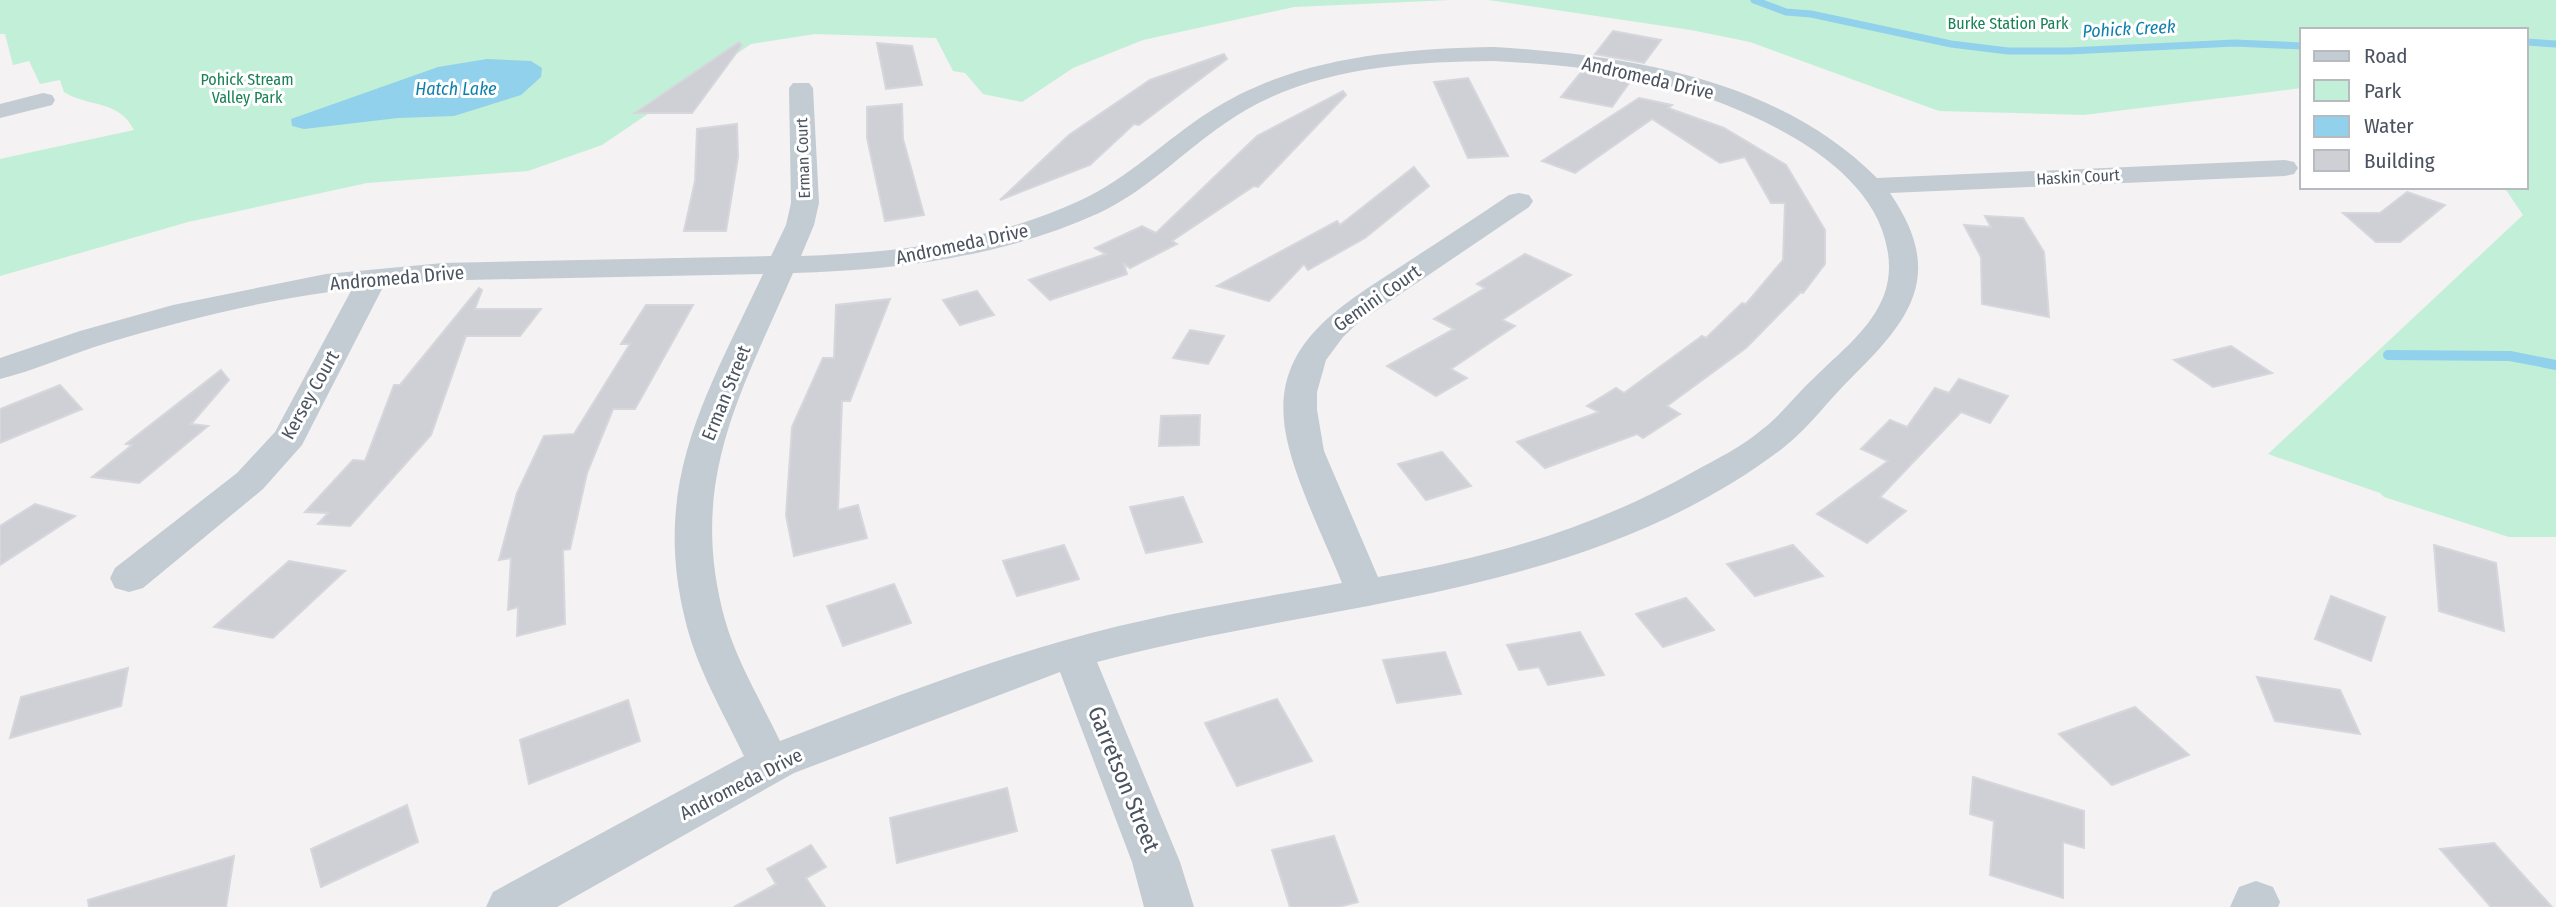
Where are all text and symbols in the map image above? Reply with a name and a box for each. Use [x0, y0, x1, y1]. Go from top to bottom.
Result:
park label: Burke Station Park [1948, 14, 2069, 33]
water label: Pohick Creek [2082, 16, 2176, 42]
legend [2300, 28, 2528, 189]
text: Road [2364, 43, 2408, 69]
street label: Andromeda Drive [1580, 52, 1716, 104]
park label: Pohick Stream Valley Park [200, 70, 294, 107]
water label: Hatch Lake [415, 78, 497, 100]
text: Park [2364, 78, 2402, 104]
text: Water [2364, 113, 2414, 139]
street label: Erman Court [792, 117, 814, 199]
text: Building [2364, 148, 2435, 174]
street label: Haskin Court [2036, 165, 2121, 189]
street label: Andromeda Drive [894, 219, 1030, 269]
street label: Gemini Court [1329, 259, 1426, 336]
street label: Andromeda Drive [329, 261, 465, 295]
street label: Erman Street [697, 341, 756, 444]
street label: Kersey Court [276, 346, 344, 443]
street label: Garretson Street [1082, 702, 1166, 856]
street label: Andromeda Drive [676, 743, 806, 825]

